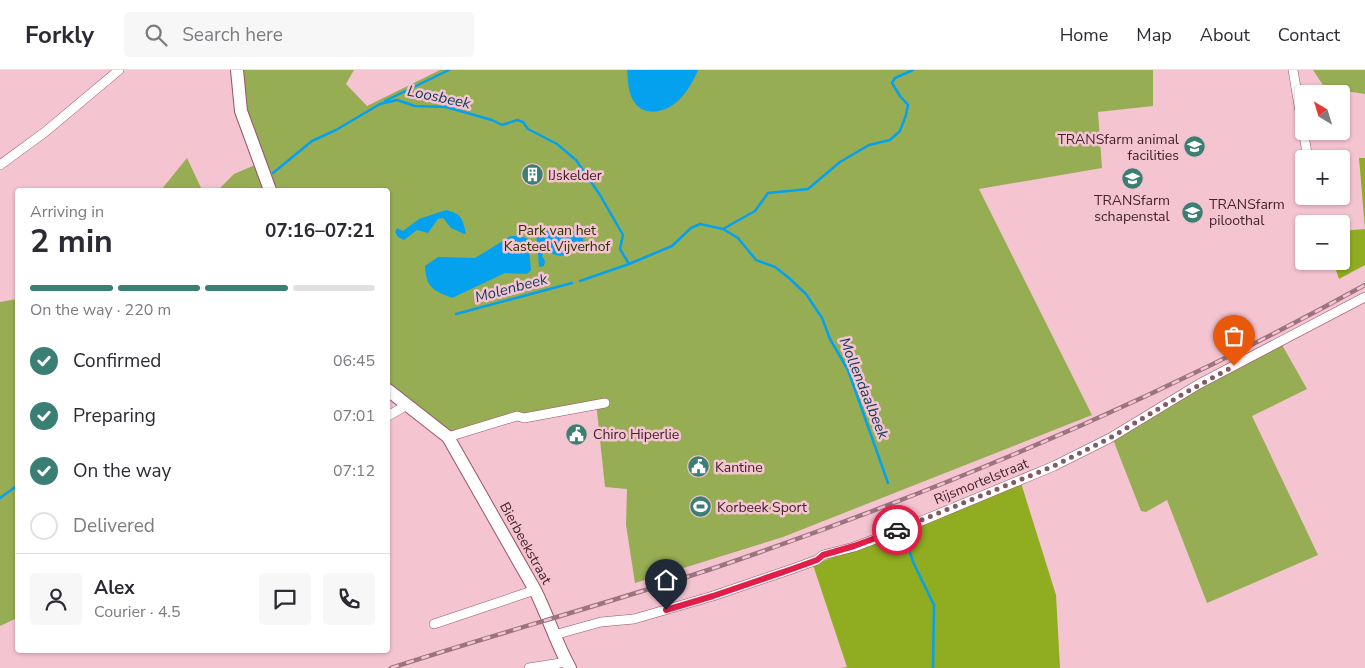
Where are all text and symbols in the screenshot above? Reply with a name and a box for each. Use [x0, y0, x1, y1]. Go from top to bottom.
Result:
search box [124, 12, 474, 57]
text: Forkly [25, 19, 94, 51]
icon: search [142, 21, 170, 49]
text: Search here [182, 22, 283, 48]
text: Home [1060, 23, 1108, 47]
text: Map [1136, 23, 1172, 47]
text: About [1200, 23, 1250, 47]
text: Contact [1278, 23, 1340, 47]
water label: Loosbeek [406, 81, 473, 114]
north arrow [1295, 85, 1350, 140]
map controls [1295, 85, 1350, 270]
place label: TRANSfarm animal facilities [1057, 130, 1180, 165]
school or university icon: TRANSfarm animal facilities [1183, 135, 1207, 159]
button: + [1295, 150, 1350, 205]
building icon: IJskelder [520, 163, 544, 187]
place label: IJskelder [548, 166, 602, 185]
school or university icon: TRANSfarm schapenstal [1120, 166, 1144, 190]
place label: TRANSfarm schapenstal [1094, 191, 1170, 226]
place label: TRANSfarm piloothal [1209, 195, 1285, 230]
school or university icon: TRANSfarm piloothal [1181, 200, 1205, 224]
text: Arriving in [30, 201, 104, 223]
button: − [1295, 215, 1350, 270]
text: 07:16–07:21 [265, 218, 375, 244]
text: 2 min [30, 220, 113, 263]
park label: Park van het Kasteel Vijverhof [504, 221, 611, 256]
water label: Molenbeek [473, 269, 550, 307]
text: On the way · 220 m [30, 299, 171, 321]
pin [1213, 315, 1255, 366]
icon: bag [1220, 322, 1248, 350]
water label: Mollendaalbeek [835, 334, 894, 442]
icon: check [30, 347, 58, 375]
text: Confirmed [73, 348, 161, 374]
text: 06:45 [333, 350, 375, 372]
icon: check [30, 402, 58, 430]
text: Preparing [73, 403, 156, 429]
text: 07:01 [333, 405, 375, 427]
public building icon: Chiro Hiperlie [565, 422, 589, 446]
place label: Chiro Hiperlie [593, 425, 679, 444]
street label: Rijsmortelstraat [931, 454, 1031, 509]
public building icon: Kantine [687, 455, 711, 479]
icon: check [30, 457, 58, 485]
text: On the way [73, 458, 171, 484]
place label: Kantine [715, 458, 763, 477]
text: 07:12 [333, 460, 375, 482]
sports icon: Korbeek Sport [689, 495, 713, 519]
place label: Korbeek Sport [717, 498, 807, 517]
street label: Bierbeekstraat [495, 499, 556, 588]
courier [872, 505, 922, 555]
text: Delivered [73, 513, 155, 539]
icon: car [883, 516, 911, 544]
pin [645, 559, 687, 610]
icon: home [652, 566, 680, 594]
button: person [30, 573, 82, 625]
button: chat [259, 573, 311, 625]
button: phone [323, 573, 375, 625]
text: Alex [94, 575, 135, 601]
text: Courier · 4.5 [94, 601, 180, 623]

